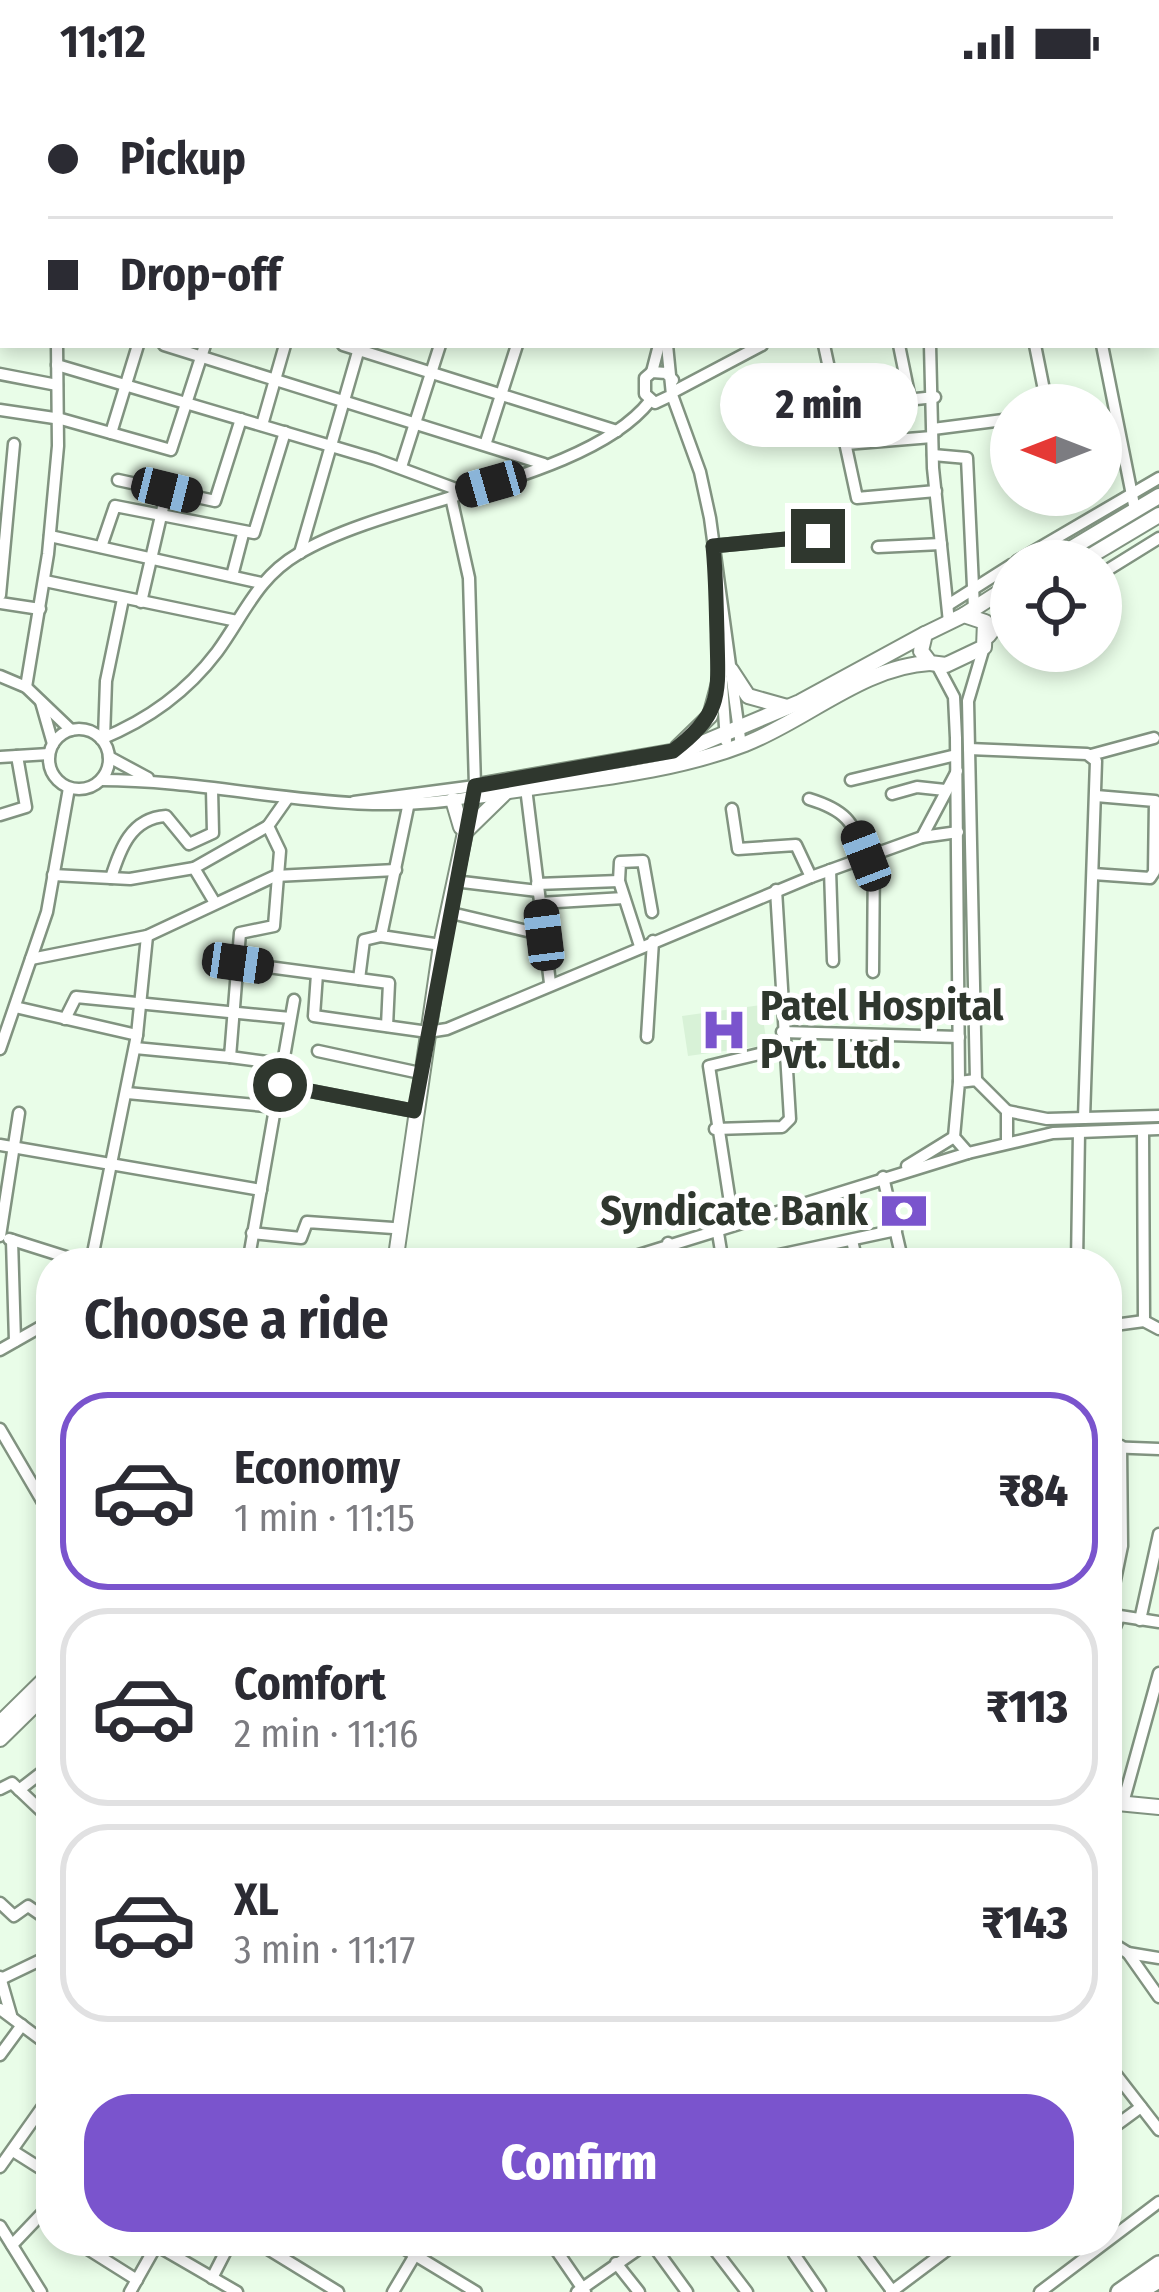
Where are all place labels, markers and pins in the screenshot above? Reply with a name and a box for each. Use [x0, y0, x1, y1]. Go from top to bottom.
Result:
place label: Patel Hospital Pvt. Ltd. [760, 981, 1004, 1079]
hospital icon: Patel Hospital Pvt. Ltd. [699, 1005, 749, 1055]
place label: Syndicate Bank [600, 1186, 869, 1236]
bank icon: Syndicate Bank [879, 1186, 929, 1236]

